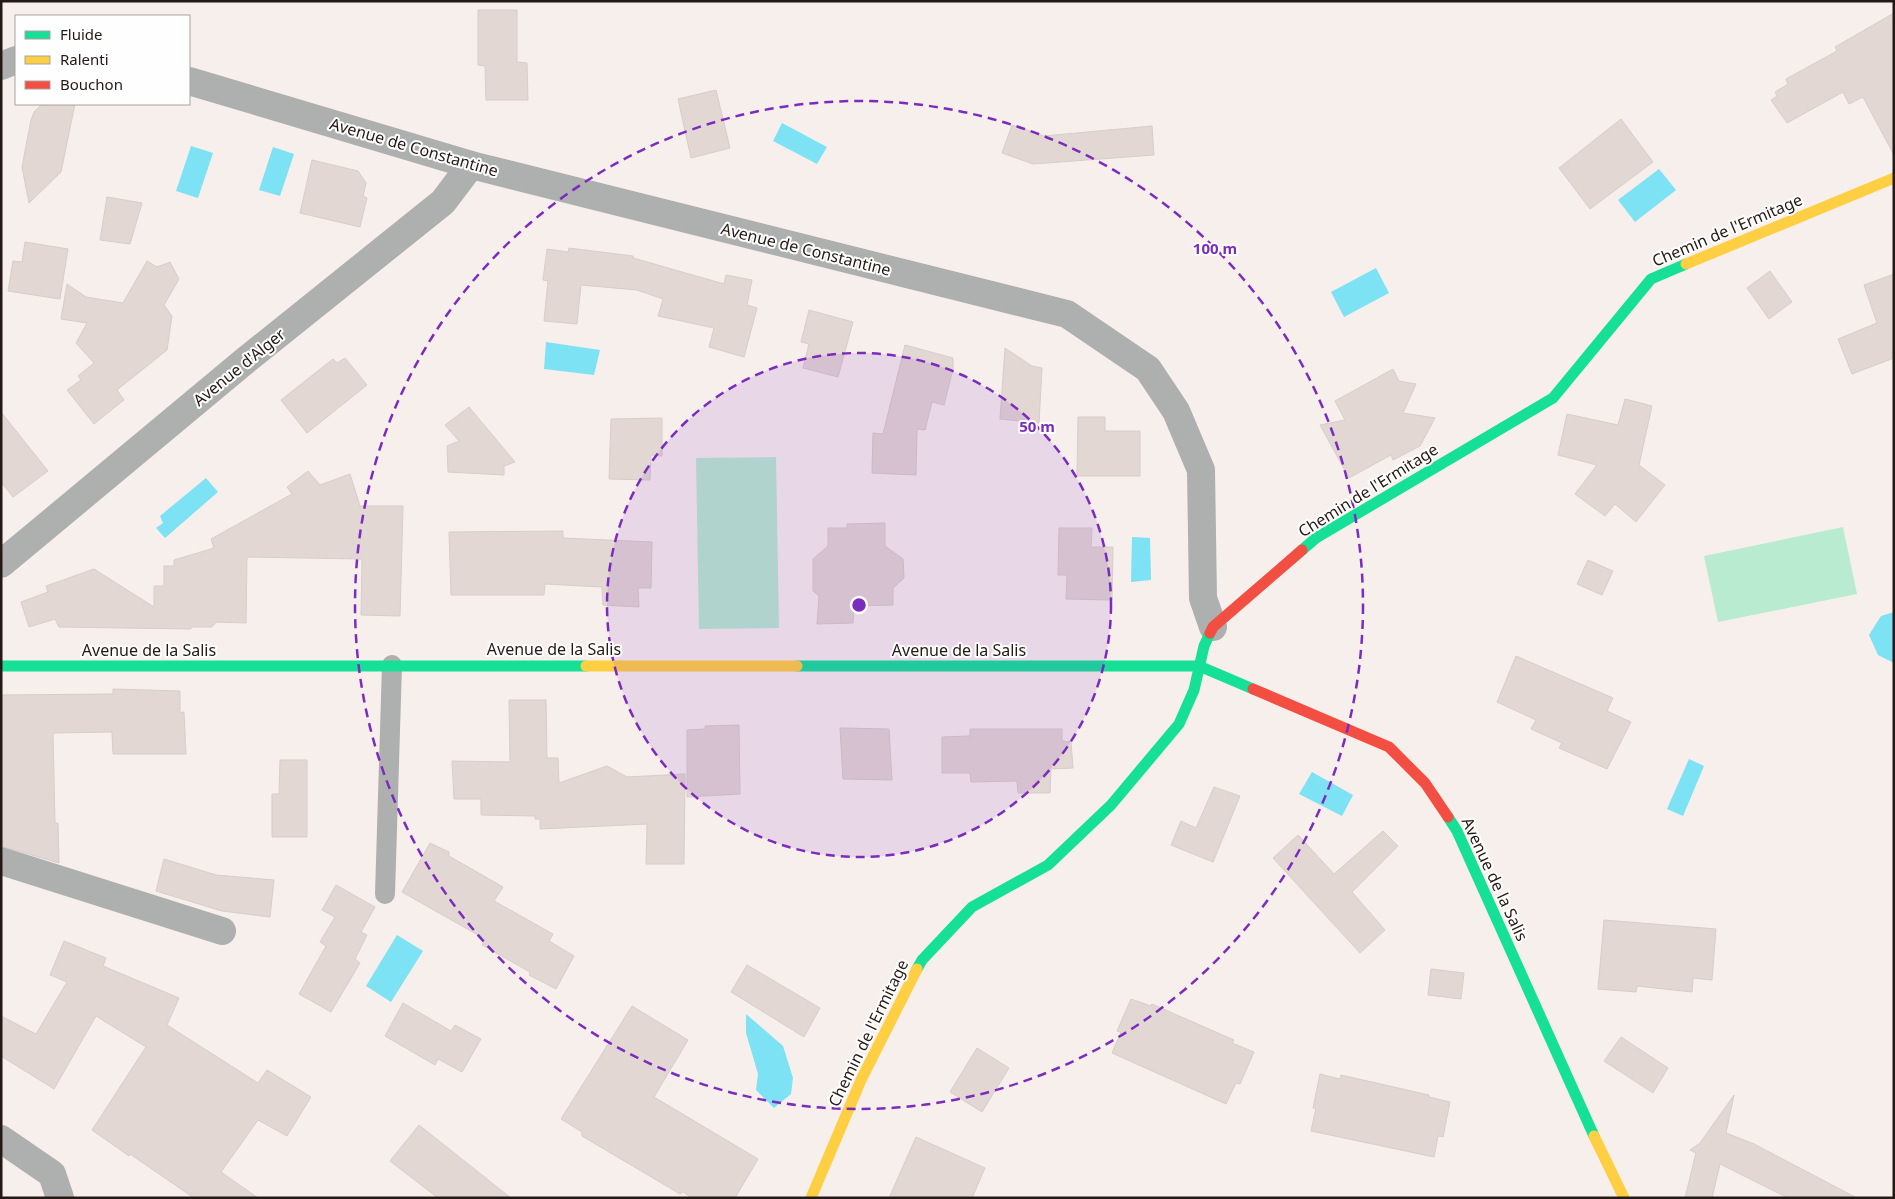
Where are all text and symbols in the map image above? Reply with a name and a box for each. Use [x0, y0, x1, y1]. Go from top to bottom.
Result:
legend [15, 15, 190, 105]
text: Fluide [60, 24, 102, 44]
text: Ralenti [60, 49, 109, 69]
text: Bouchon [60, 74, 123, 94]
street label: Avenue de Constantine [327, 112, 501, 182]
street label: Chemin de l'Ermitage [1649, 188, 1805, 272]
street label: Avenue de Constantine [719, 217, 893, 281]
text: 100 m [1193, 238, 1237, 258]
street label: Avenue d'Alger [188, 323, 290, 411]
text: 50 m [1019, 416, 1055, 436]
street label: Chemin de l'Ermitage [1294, 438, 1442, 542]
centre of rings [850, 596, 868, 614]
street label: Avenue de la Salis [487, 638, 621, 660]
street label: Avenue de la Salis [82, 639, 216, 661]
street label: Avenue de la Salis [892, 639, 1026, 661]
street label: Avenue de la Salis [1457, 813, 1533, 945]
street label: Chemin de l'Ermitage [823, 956, 913, 1110]

